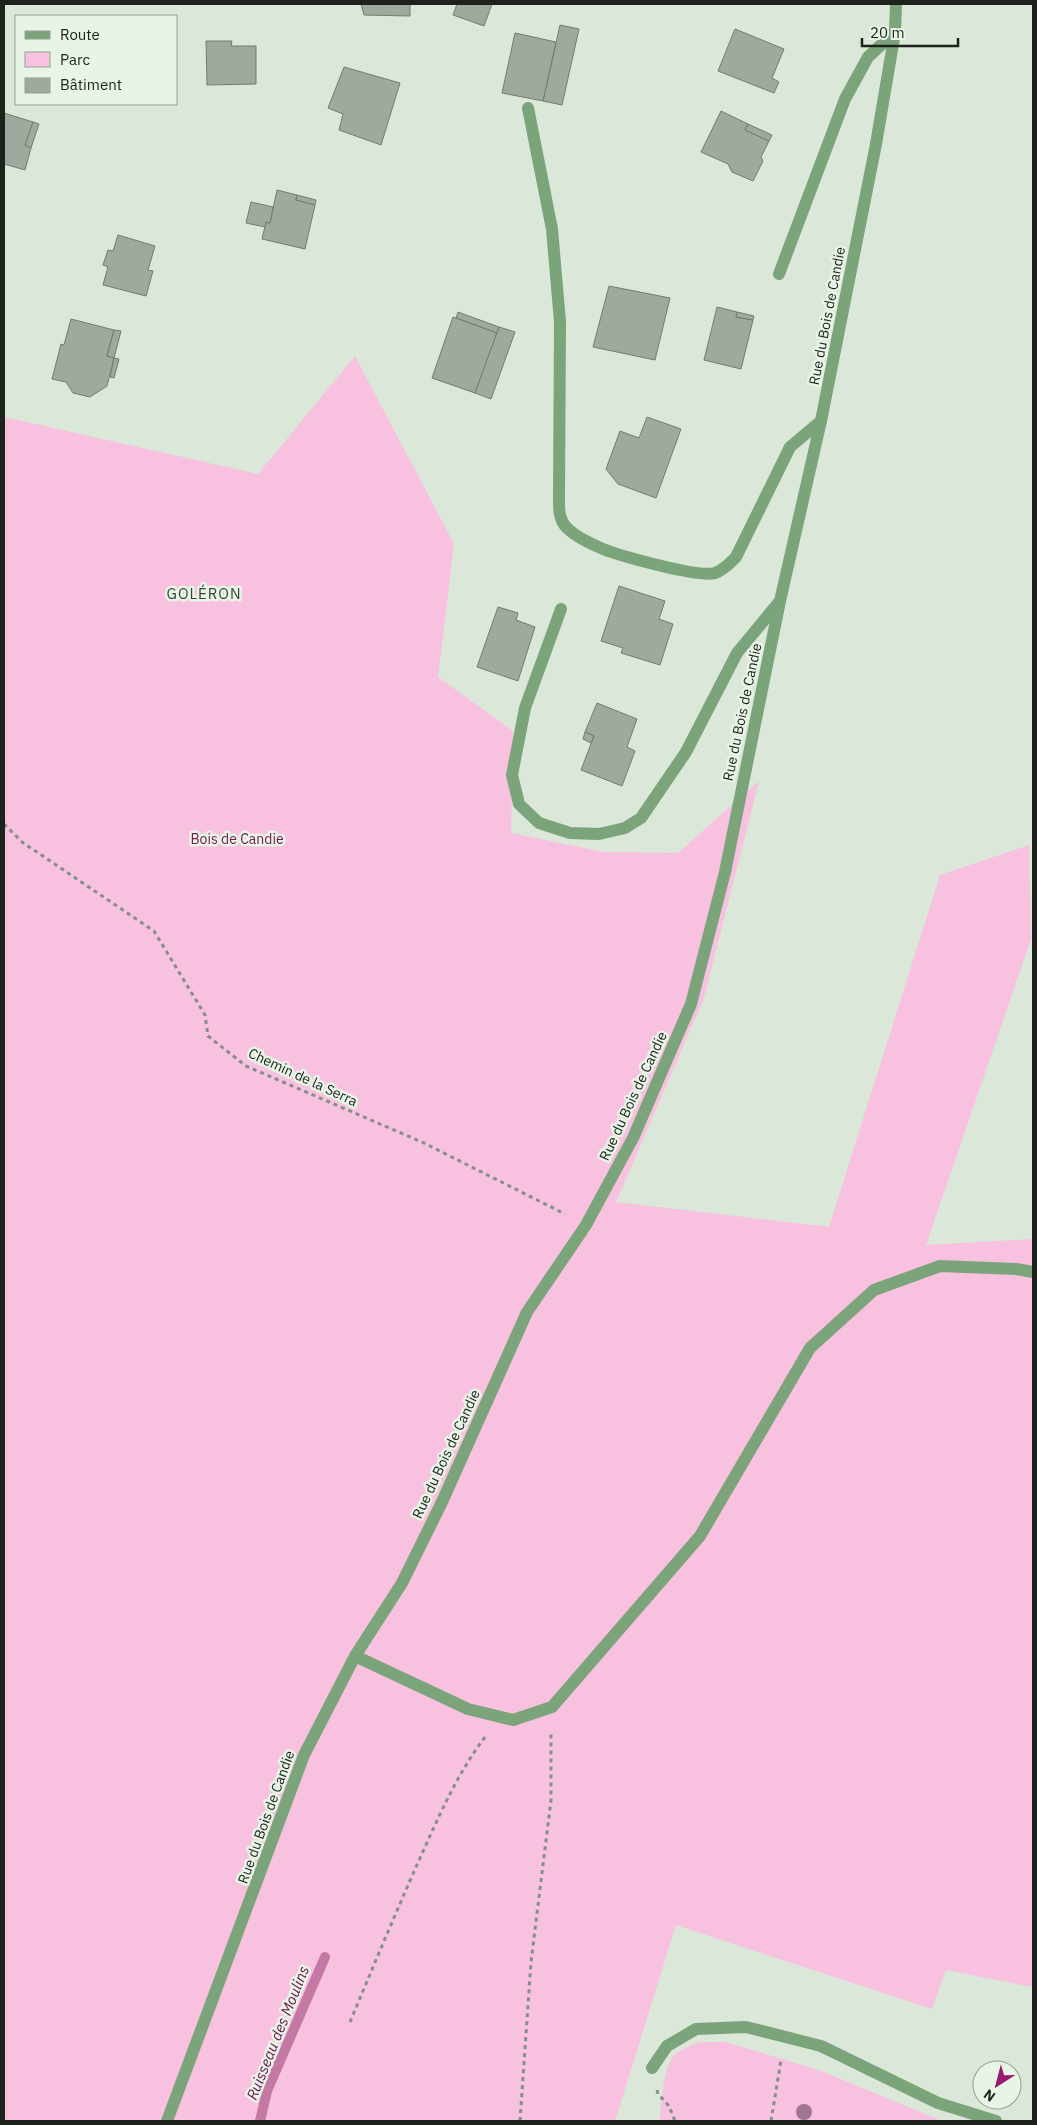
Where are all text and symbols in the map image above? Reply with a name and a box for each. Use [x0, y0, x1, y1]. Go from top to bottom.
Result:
legend [15, 15, 178, 105]
scale bar [862, 15, 958, 47]
text: 20 m [870, 23, 905, 42]
text: Route [60, 25, 100, 44]
text: Parc [60, 50, 90, 69]
text: Bâtiment [60, 75, 122, 94]
street label: Rue du Bois de Candie [805, 245, 849, 387]
district label: GOLÉRON [167, 584, 241, 603]
street label: Rue du Bois de Candie [719, 641, 765, 783]
park label: Bois de Candie [190, 830, 284, 848]
street label: Rue du Bois de Candie [595, 1028, 671, 1163]
street label: Chemin de la Serra [245, 1044, 361, 1110]
street label: Rue du Bois de Candie [408, 1386, 484, 1521]
street label: Rue du Bois de Candie [234, 1748, 299, 1886]
water label: Ruisseau des Moulins [242, 1963, 313, 2103]
north arrow [972, 2060, 1022, 2110]
text: N [980, 2085, 999, 2106]

